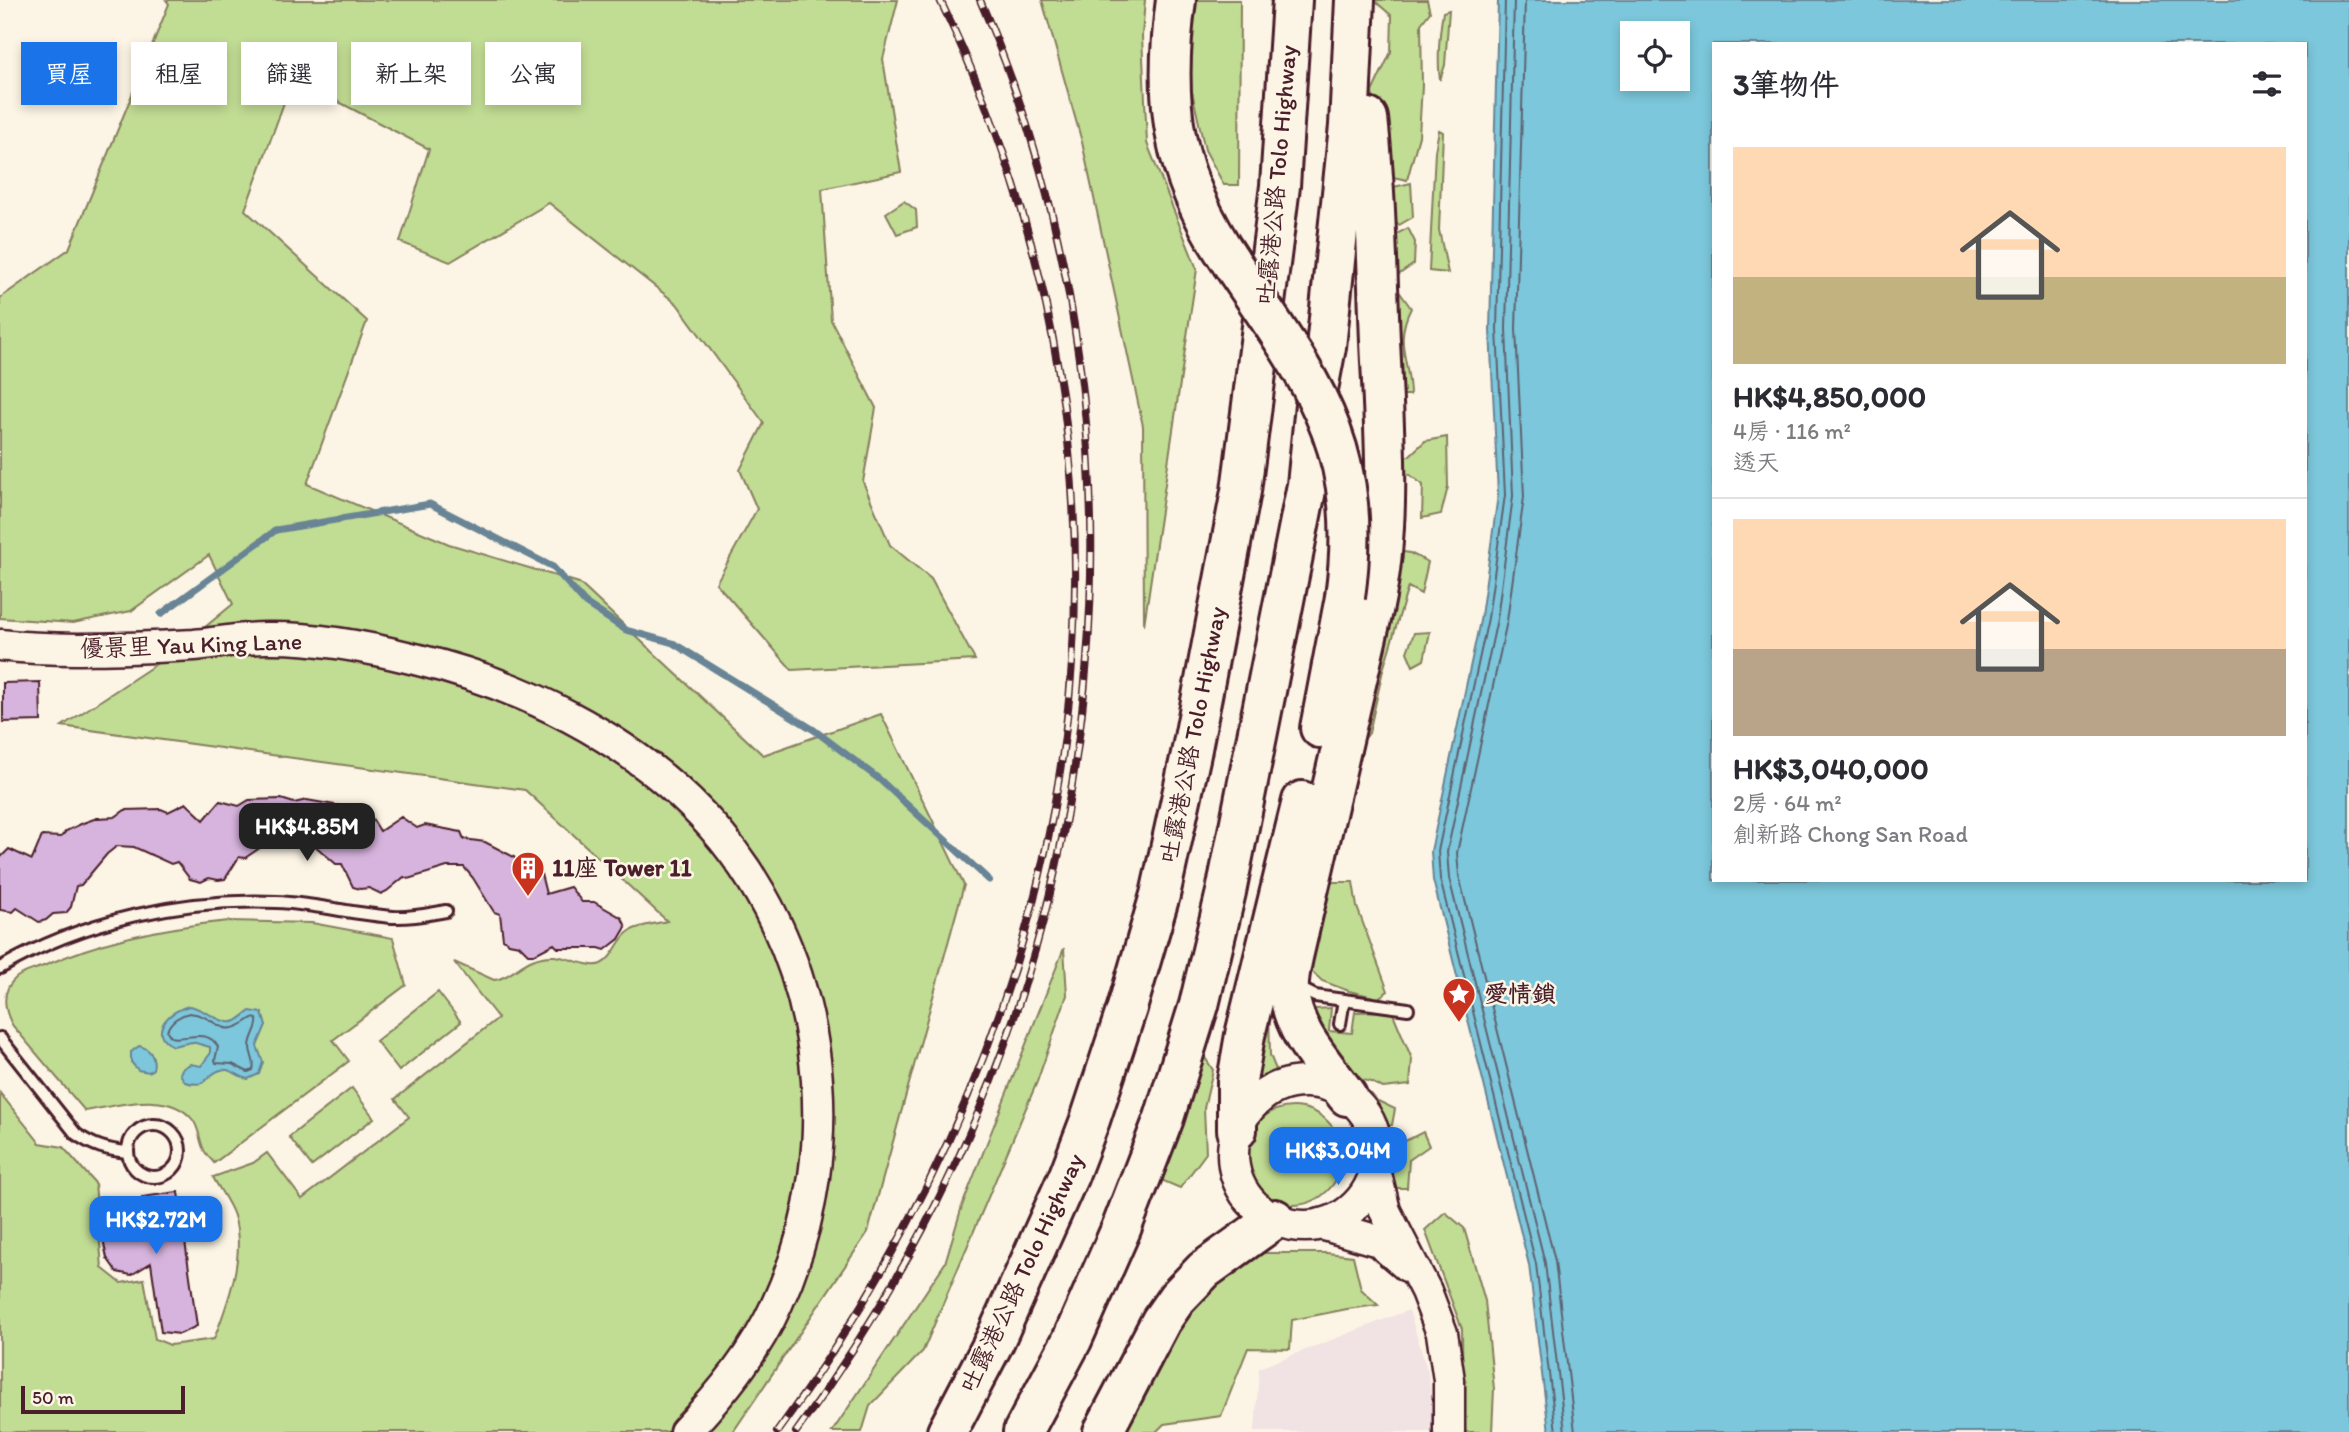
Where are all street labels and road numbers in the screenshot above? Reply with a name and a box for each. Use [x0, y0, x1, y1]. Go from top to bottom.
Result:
street label: 吐露港公路 Tolo Highway [1251, 44, 1302, 306]
street label: 吐露港公路 Tolo Highway [1153, 604, 1232, 866]
street label: 優景里 Yau King Lane [79, 626, 303, 663]
street label: 吐露港公路 Tolo Highway [953, 1148, 1090, 1397]

